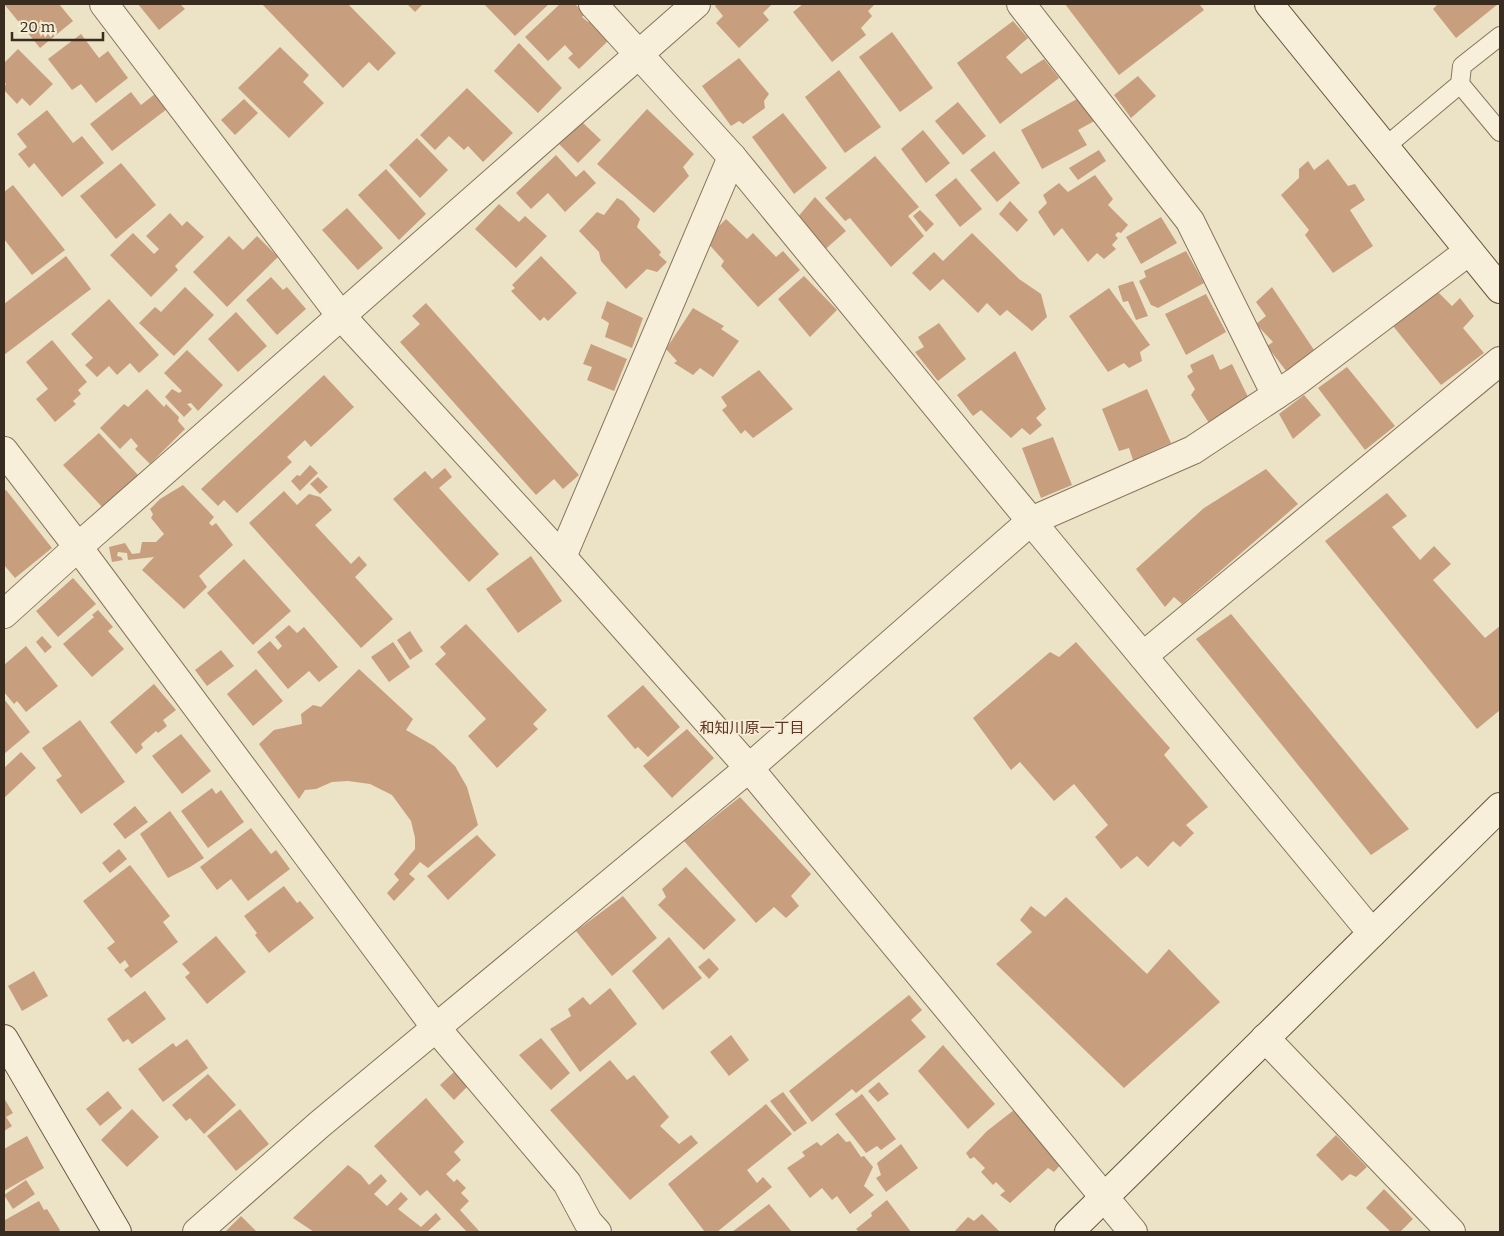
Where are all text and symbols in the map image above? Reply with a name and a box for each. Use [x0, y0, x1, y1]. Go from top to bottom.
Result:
scale bar [12, 10, 104, 42]
text: 20 m [20, 18, 56, 36]
district label: 和知川原一丁目 [699, 719, 805, 737]

